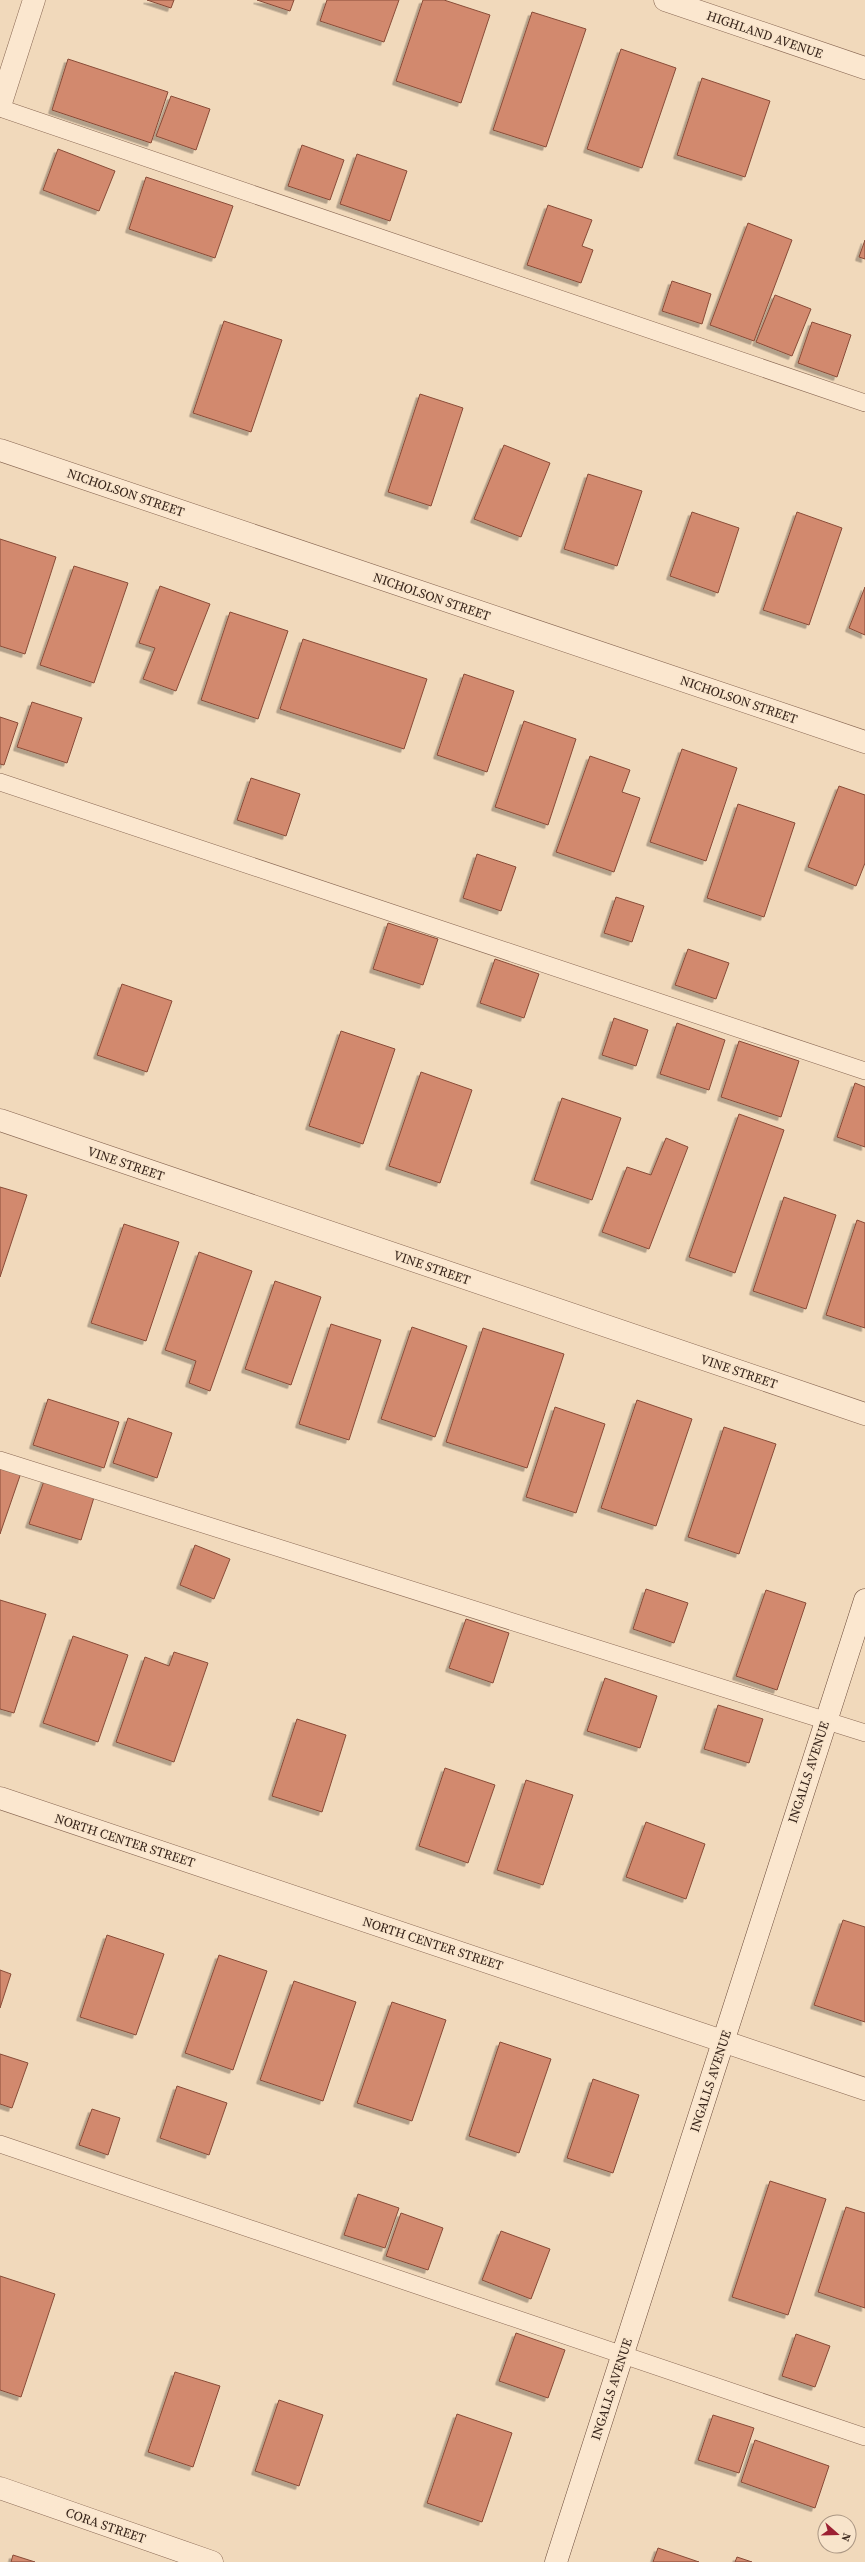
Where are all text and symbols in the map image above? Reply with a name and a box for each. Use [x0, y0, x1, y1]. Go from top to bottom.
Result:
street label: HIGHLAND AVENUE [704, 7, 825, 62]
street label: NICHOLSON STREET [65, 464, 187, 521]
street label: NICHOLSON STREET [371, 568, 493, 625]
street label: NICHOLSON STREET [678, 671, 800, 728]
street label: VINE STREET [85, 1142, 167, 1185]
street label: VINE STREET [391, 1246, 473, 1289]
street label: VINE STREET [698, 1350, 780, 1393]
street label: INGALLS AVENUE [784, 1719, 833, 1825]
street label: NORTH CENTER STREET [53, 1810, 197, 1871]
street label: NORTH CENTER STREET [361, 1913, 505, 1974]
street label: INGALLS AVENUE [686, 2028, 735, 2134]
street label: INGALLS AVENUE [587, 2336, 636, 2442]
street label: CORA STREET [63, 2504, 148, 2547]
north arrow [817, 2514, 857, 2554]
text: N [838, 2531, 854, 2544]

